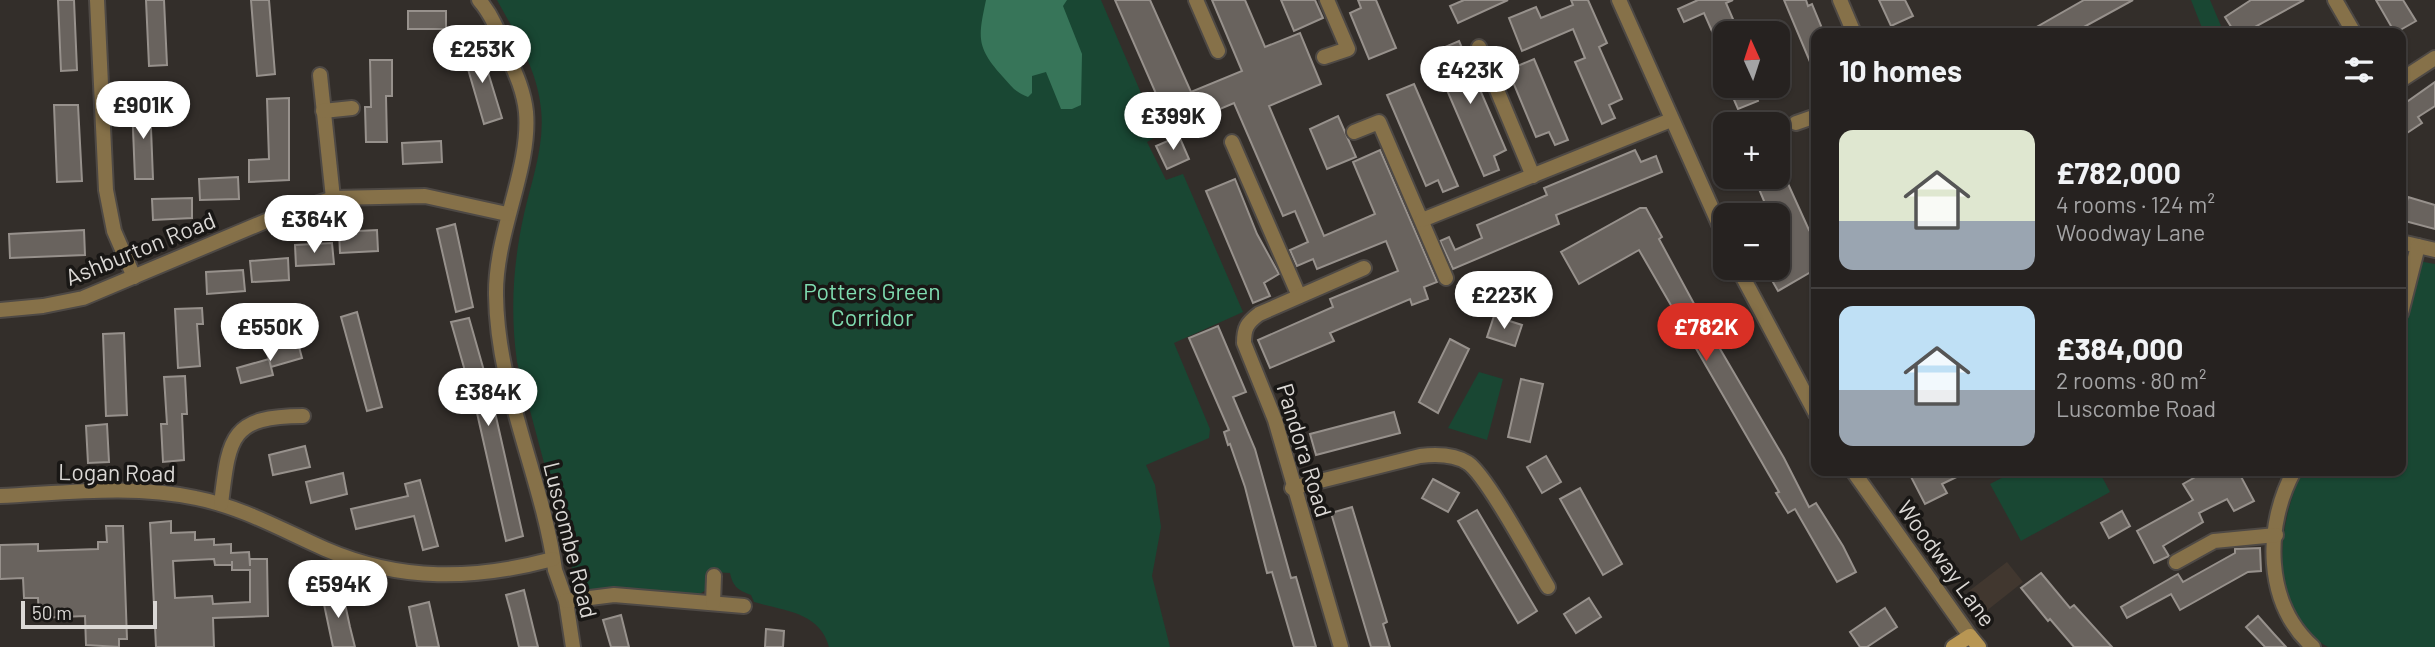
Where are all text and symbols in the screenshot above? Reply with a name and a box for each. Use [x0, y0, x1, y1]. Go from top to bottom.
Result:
north arrow [1713, 21, 1790, 98]
map controls [1713, 21, 1790, 280]
pin: £253K [433, 25, 531, 85]
text: £253K [449, 34, 515, 62]
pin: £423K [1421, 46, 1519, 106]
icon: filters [2340, 51, 2378, 89]
text: 10 homes [1839, 52, 1962, 88]
text: £423K [1436, 55, 1504, 83]
pin: £901K [94, 82, 192, 141]
text: £901K [112, 90, 174, 118]
pin: £399K [1124, 92, 1222, 152]
text: £399K [1140, 101, 1206, 129]
button: + [1713, 112, 1790, 189]
text: £782,000 [2056, 154, 2181, 190]
icon: home [1895, 158, 1979, 242]
text: 4 rooms · 124 m² [2056, 190, 2215, 218]
pin: £364K [265, 196, 363, 255]
button: − [1713, 203, 1790, 280]
text: £364K [280, 204, 348, 232]
street label: Ashburton Road [61, 205, 219, 291]
text: Woodway Lane [2056, 218, 2205, 246]
pin: £223K [1455, 272, 1553, 331]
park label: Potters Green Corridor [803, 277, 941, 331]
text: £223K [1471, 280, 1537, 308]
pin: £550K [221, 304, 319, 363]
pin: £782K [1657, 304, 1755, 363]
text: £550K [237, 312, 303, 340]
text: £782K [1673, 312, 1739, 340]
text: £384,000 [2056, 330, 2183, 366]
icon: home [1895, 334, 1979, 418]
text: 2 rooms · 80 m² [2056, 366, 2206, 394]
pin: £384K [439, 368, 537, 428]
text: £384K [454, 377, 522, 405]
street label: Pandora Road [1271, 380, 1339, 520]
text: Luscombe Road [2056, 394, 2216, 422]
street label: Logan Road [58, 457, 176, 487]
street label: Luscombe Road [538, 459, 604, 621]
street label: Woodway Lane [1892, 494, 2002, 632]
pin: £594K [289, 560, 387, 620]
text: £594K [304, 569, 372, 597]
scale bar [21, 598, 158, 630]
text: 50 m [32, 601, 72, 624]

